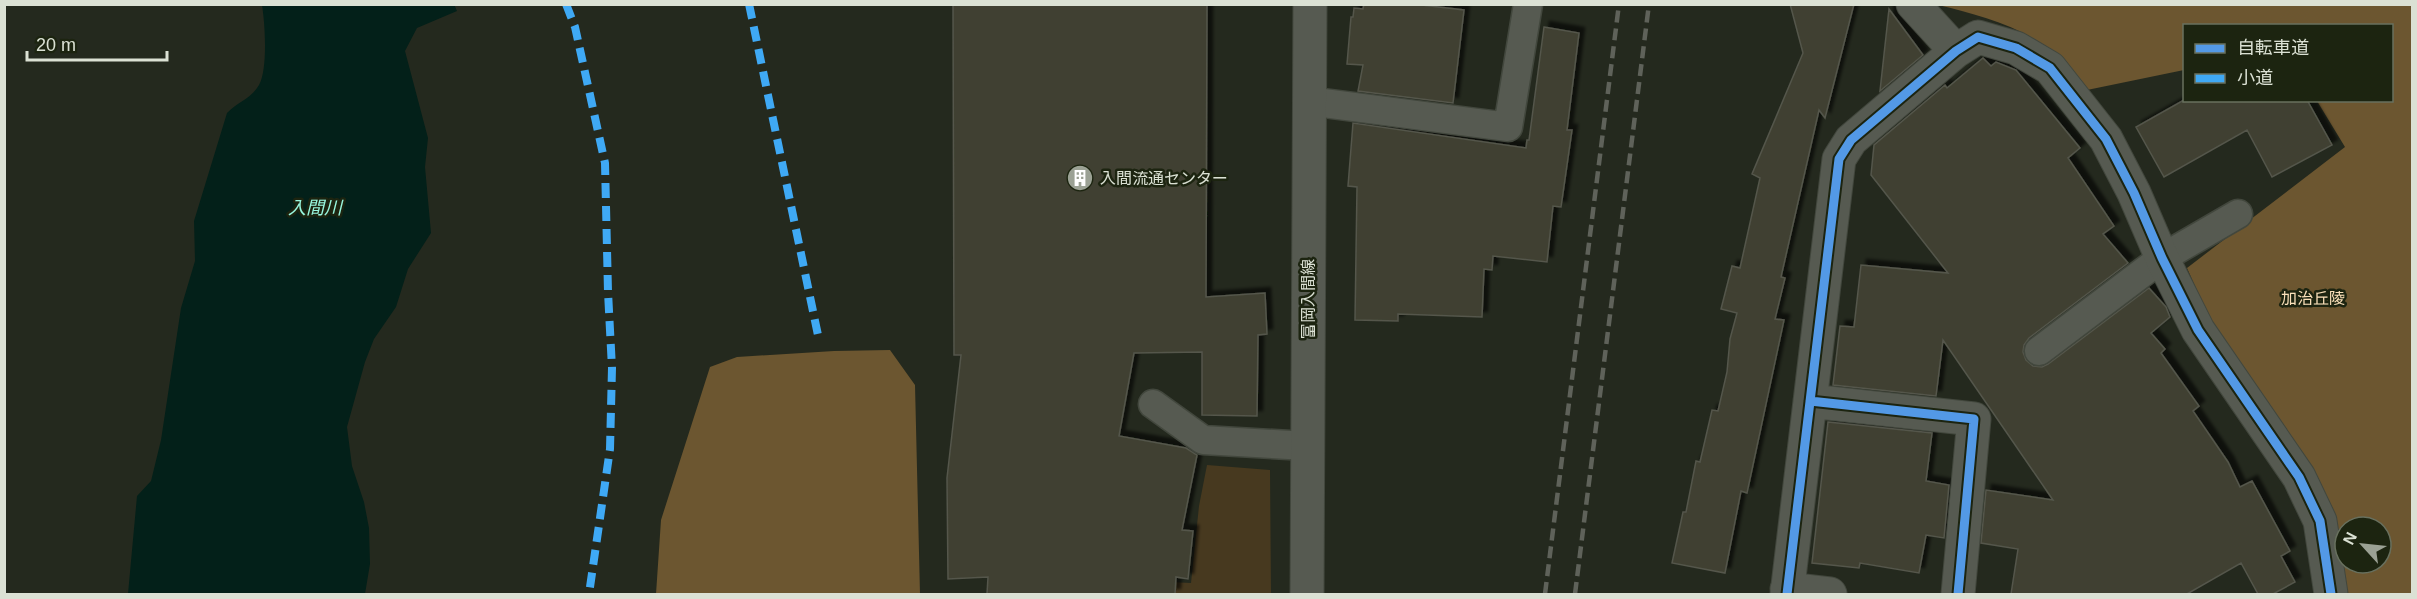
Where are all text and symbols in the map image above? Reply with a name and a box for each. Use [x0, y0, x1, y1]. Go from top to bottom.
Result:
scale bar [27, 24, 166, 62]
legend [2183, 24, 2393, 102]
text: 20 m [36, 35, 76, 55]
text: 自転車道 [2237, 38, 2309, 58]
text: 小道 [2237, 68, 2273, 88]
building icon: 入間流通センター [1065, 163, 1095, 193]
place label: 入間流通センター [1100, 170, 1228, 187]
water label: 入間川 [288, 198, 344, 218]
street label: 富岡入間線 [1300, 259, 1317, 339]
park label: 加治丘陵 [2281, 290, 2345, 307]
north arrow [2333, 515, 2393, 575]
text: N [2340, 529, 2360, 547]

